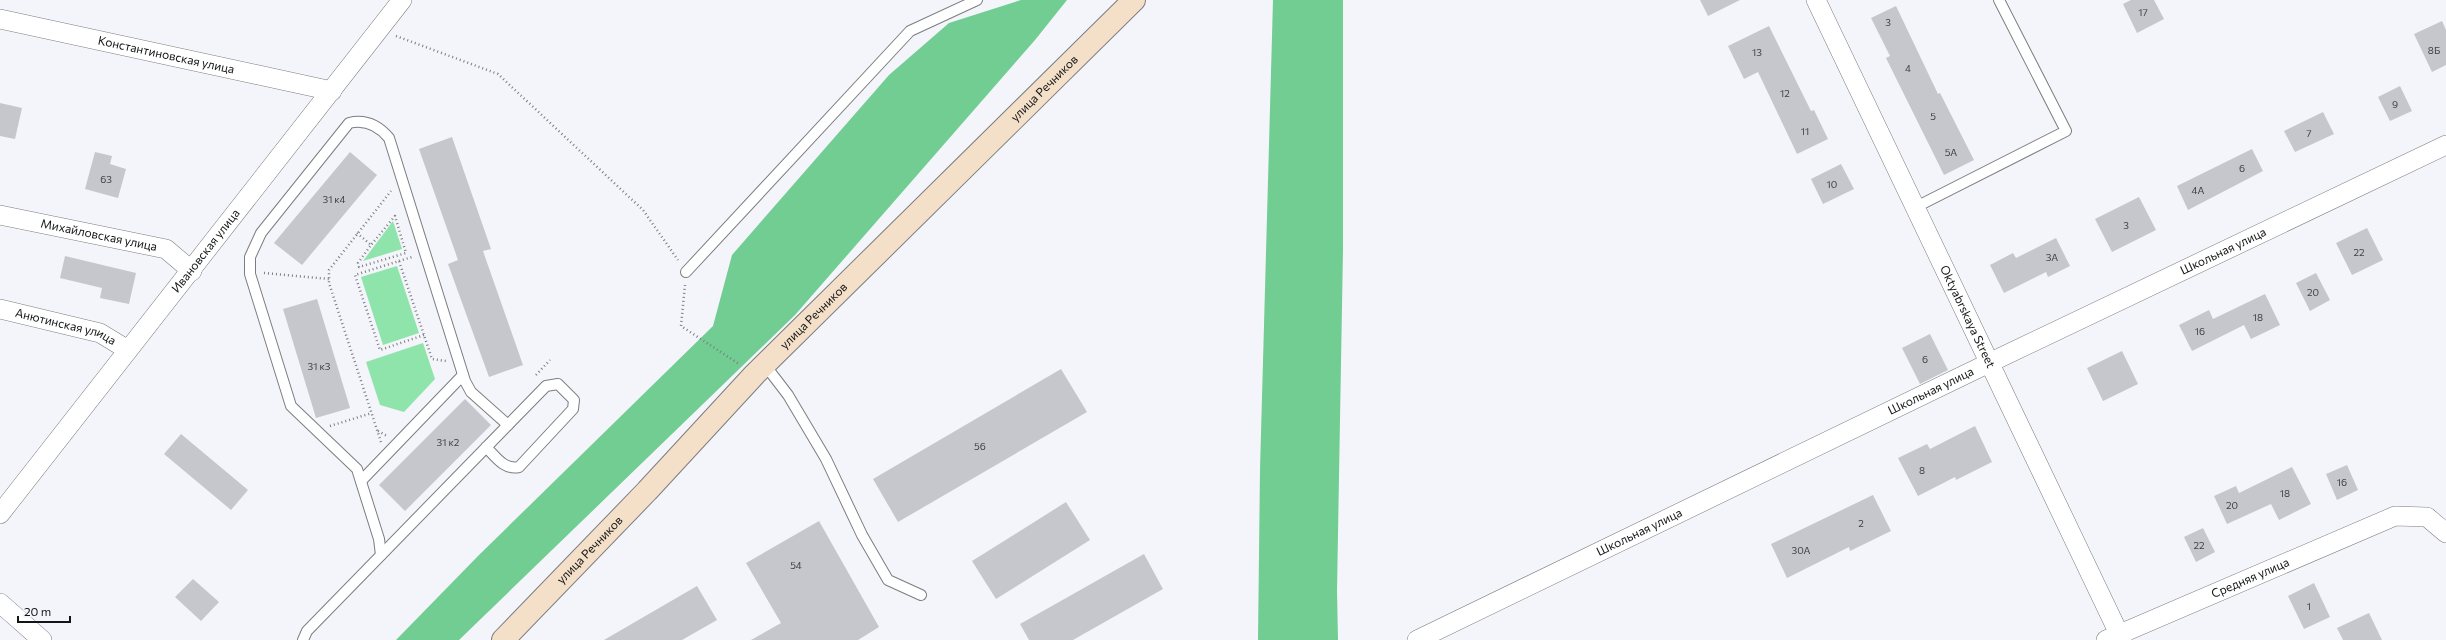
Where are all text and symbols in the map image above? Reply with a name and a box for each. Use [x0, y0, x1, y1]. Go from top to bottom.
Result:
house number: 17 [2138, 6, 2148, 18]
house number: 3 [1885, 16, 1891, 28]
street label: Константиновская улица [97, 32, 236, 76]
house number: 8Б [2428, 44, 2440, 56]
house number: 13 [1752, 46, 1762, 58]
street label: улица Речников [1007, 52, 1080, 124]
house number: 4 [1905, 62, 1911, 74]
house number: 12 [1780, 87, 1790, 99]
house number: 9 [2392, 98, 2398, 110]
house number: 5 [1930, 110, 1936, 122]
house number: 11 [1801, 125, 1809, 137]
house number: 7 [2306, 127, 2312, 139]
house number: 5А [1945, 146, 1957, 158]
house number: 6 [2239, 162, 2245, 174]
house number: 63 [100, 173, 112, 185]
house number: 10 [1827, 178, 1837, 190]
house number: 4А [2192, 184, 2205, 196]
house number: 31 к4 [322, 193, 346, 205]
street label: Ивановская улица [168, 206, 242, 295]
street label: Михайловская улица [40, 216, 159, 253]
house number: 3 [2123, 219, 2129, 231]
street label: Школьная улица [2178, 224, 2268, 277]
house number: 22 [2353, 246, 2365, 258]
house number: 3А [2046, 251, 2058, 263]
street label: Oktyabrskaya Street [1938, 263, 1999, 370]
street label: улица Речников [777, 279, 850, 351]
house number: 20 [2307, 286, 2319, 298]
street label: Анютинская улица [14, 305, 119, 347]
house number: 18 [2253, 311, 2263, 323]
house number: 16 [2195, 325, 2205, 337]
house number: 6 [1922, 353, 1928, 365]
house number: 31 к3 [308, 360, 331, 372]
street label: Школьная улица [1885, 364, 1976, 417]
house number: 31 к2 [437, 436, 460, 448]
house number: 56 [974, 440, 986, 452]
house number: 8 [1919, 464, 1925, 476]
house number: 16 [2337, 476, 2347, 488]
house number: 18 [2280, 487, 2290, 499]
house number: 20 [2226, 499, 2238, 511]
street label: Школьная улица [1594, 505, 1684, 558]
street label: улица Речников [553, 513, 625, 586]
house number: 2 [1858, 517, 1864, 529]
house number: 22 [2193, 539, 2205, 551]
house number: 30А [1792, 544, 1811, 556]
street label: Средняя улица [2209, 554, 2291, 600]
house number: 54 [790, 559, 802, 571]
scale bar [18, 598, 70, 624]
house number: 1 [2307, 600, 2311, 612]
text: 20 m [24, 604, 51, 618]

